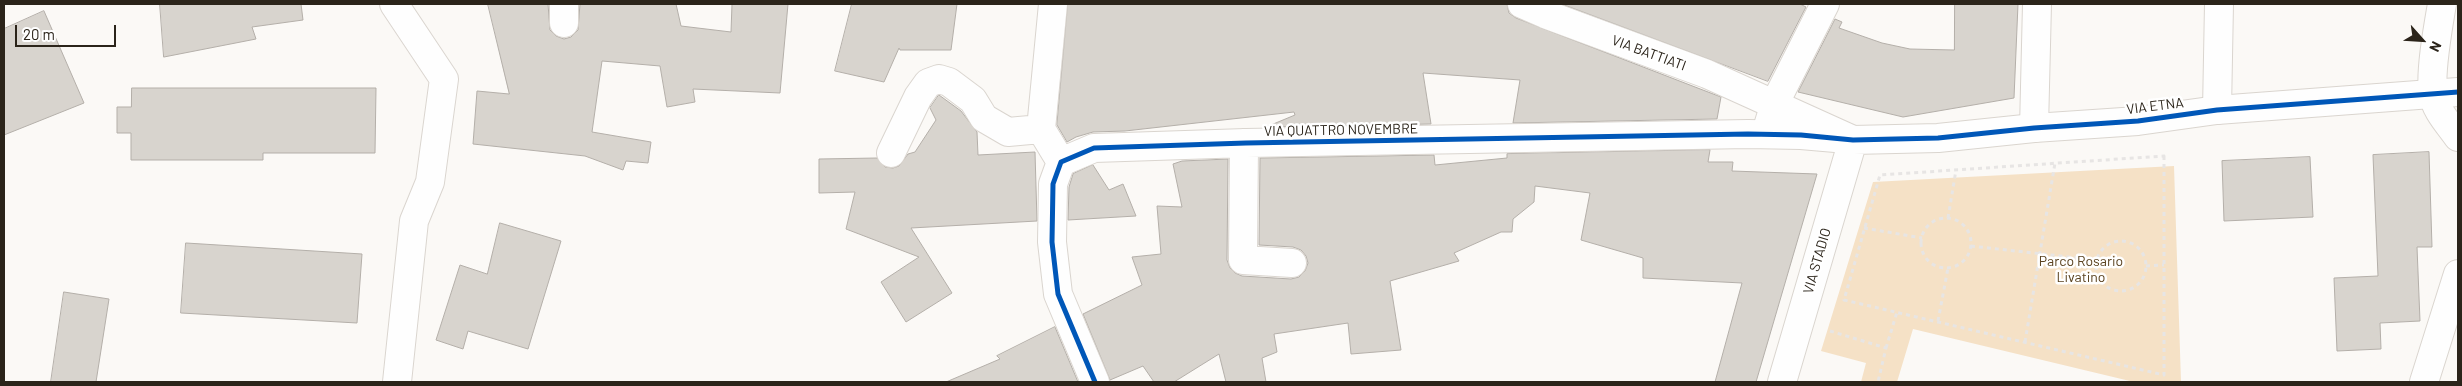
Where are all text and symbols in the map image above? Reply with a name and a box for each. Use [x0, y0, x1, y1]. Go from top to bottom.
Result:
scale bar [18, 15, 119, 47]
north arrow [2397, 15, 2447, 65]
text: 20 m [23, 25, 55, 43]
street label: VIA BATTIATI [1610, 32, 1688, 74]
text: N [2426, 39, 2446, 55]
street label: VIA ETNA [2125, 94, 2185, 118]
street label: VIA QUATTRO NOVEMBRE [1264, 120, 1418, 140]
street label: VIA STADIO [1800, 226, 1834, 296]
park label: Parco Rosario Livatino [2039, 253, 2123, 286]

